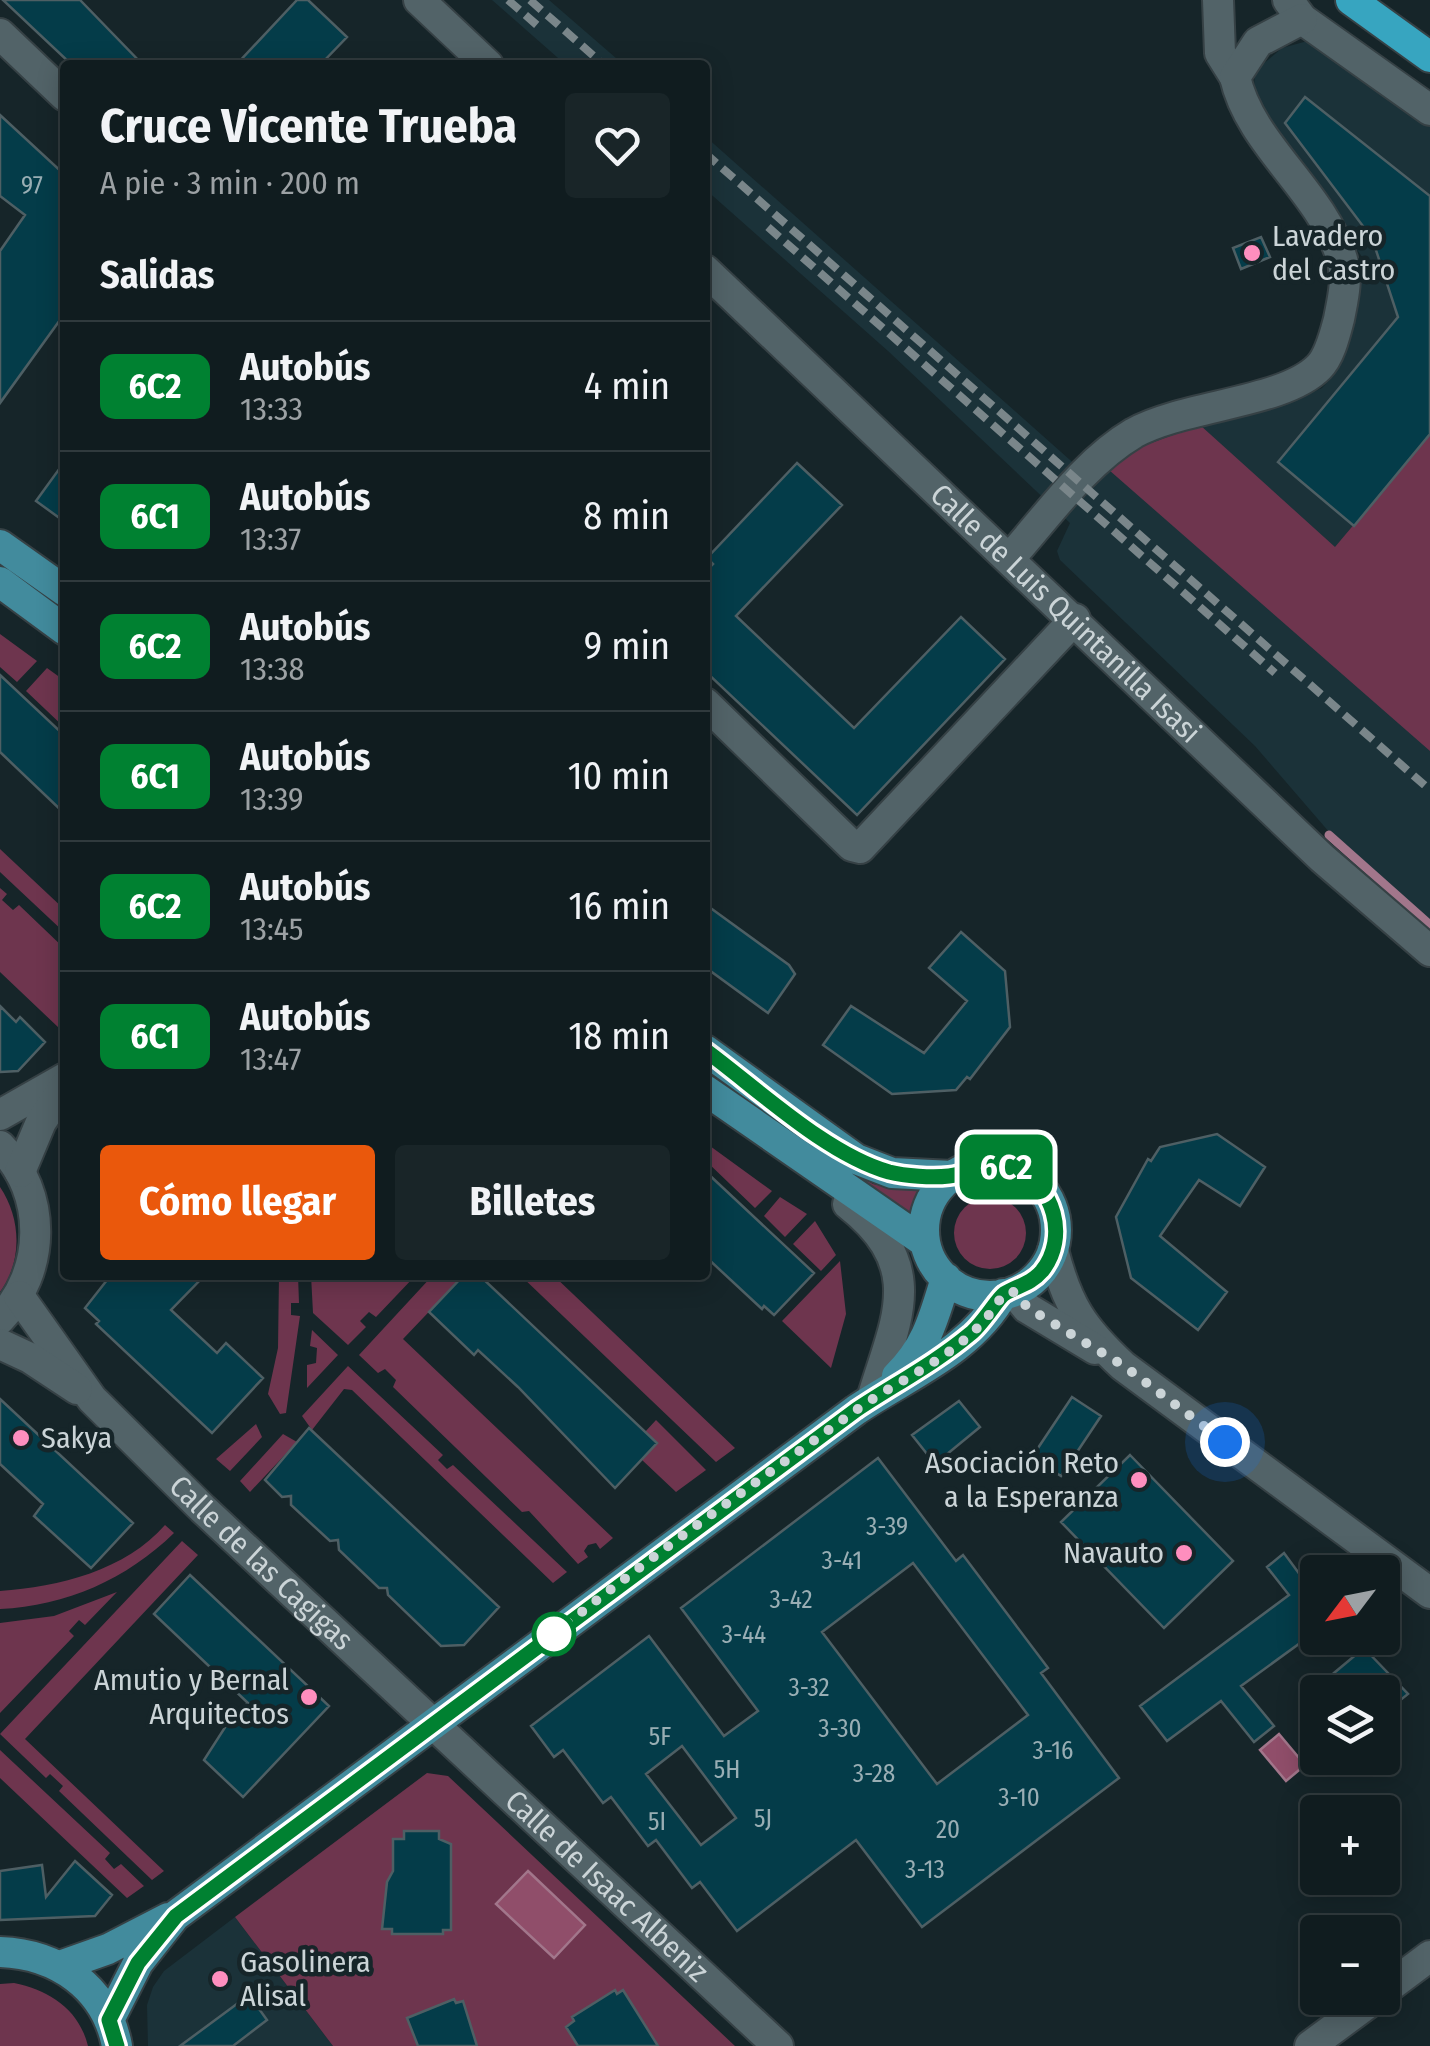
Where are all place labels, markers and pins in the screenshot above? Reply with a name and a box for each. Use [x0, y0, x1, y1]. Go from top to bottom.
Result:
place label: Lavadero del Castro [1272, 218, 1395, 288]
marker: Lavadero del Castro [1241, 242, 1263, 264]
place label: Sakya [41, 1420, 112, 1456]
marker: Sakya [10, 1427, 32, 1449]
place label: Asociación Reto a la Esperanza [925, 1445, 1119, 1515]
marker: Asociación Reto a la Esperanza [1128, 1469, 1150, 1491]
place label: Navauto [1063, 1535, 1164, 1571]
marker: Navauto [1173, 1542, 1195, 1564]
unlabelled marker [533, 1613, 575, 1655]
place label: Amutio y Bernal Arquitectos [94, 1662, 289, 1732]
marker: Amutio y Bernal Arquitectos [298, 1686, 320, 1708]
place label: Gasolinera Alisal [240, 1944, 371, 2014]
marker: Gasolinera Alisal [209, 1968, 231, 1990]

